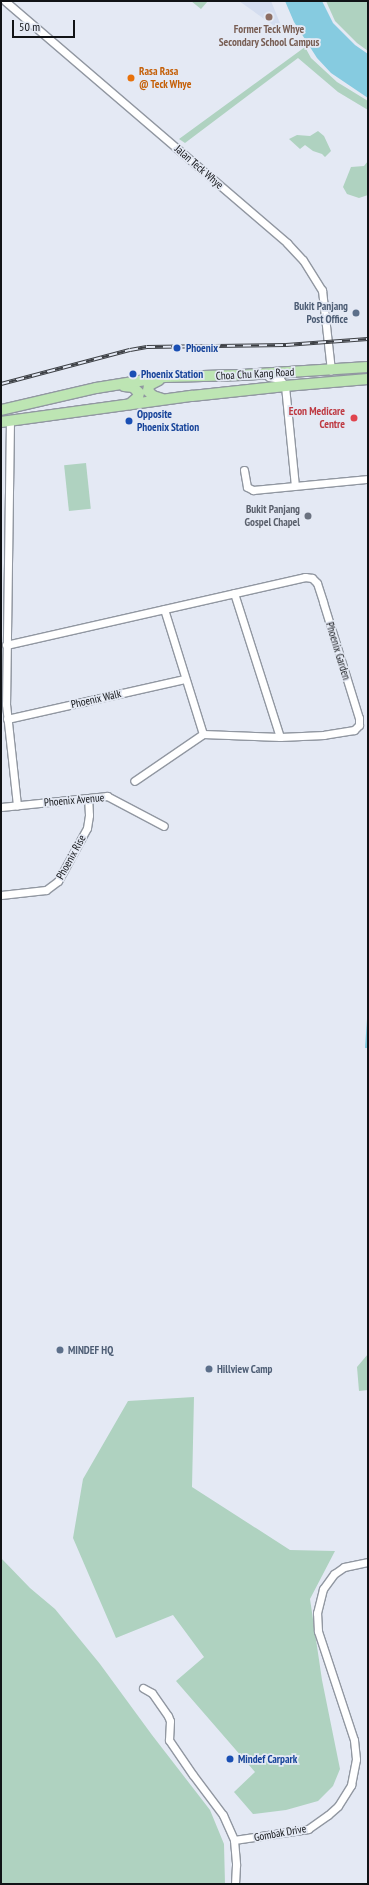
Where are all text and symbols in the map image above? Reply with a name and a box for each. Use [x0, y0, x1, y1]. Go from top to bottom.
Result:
scale bar [14, 12, 77, 38]
marker: Former Teck Whye Secondary School Campus [264, 12, 274, 22]
text: 50 m [19, 19, 40, 34]
place label: Former Teck Whye Secondary School Campus [218, 23, 320, 49]
place label: Rasa Rasa @ Teck Whye [139, 65, 192, 91]
marker: Rasa Rasa @ Teck Whye [126, 73, 136, 83]
street label: Jalan Teck Whye [172, 142, 226, 192]
place label: Bukit Panjang Post Office [294, 300, 348, 326]
marker: Bukit Panjang Post Office [351, 308, 361, 318]
place label: Phoenix [186, 341, 218, 355]
marker: Phoenix [171, 342, 183, 354]
street label: Choa Chu Kang Road [215, 365, 295, 383]
place label: Phoenix Station [141, 367, 203, 381]
marker: Phoenix Station [128, 369, 138, 379]
place label: Econ Medicare Centre [289, 405, 345, 431]
place label: Opposite Phoenix Station [137, 408, 199, 434]
marker: Econ Medicare Centre [348, 412, 360, 424]
marker: Opposite Phoenix Station [124, 416, 134, 426]
place label: Bukit Panjang Gospel Chapel [244, 503, 300, 529]
marker: Bukit Panjang Gospel Chapel [303, 511, 313, 521]
street label: Phoenix Garden [323, 620, 353, 682]
street label: Phoenix Walk [69, 687, 123, 711]
street label: Phoenix Avenue [43, 791, 105, 809]
street label: Phoenix Rise [53, 832, 89, 882]
place label: MINDEF HQ [68, 1343, 113, 1357]
marker: MINDEF HQ [55, 1345, 65, 1355]
place label: Hillview Camp [217, 1362, 273, 1376]
marker: Hillview Camp [204, 1364, 214, 1374]
place label: Mindef Carpark [238, 1752, 297, 1766]
marker: Mindef Carpark [225, 1754, 235, 1764]
street label: Gombak Drive [253, 1822, 307, 1844]

